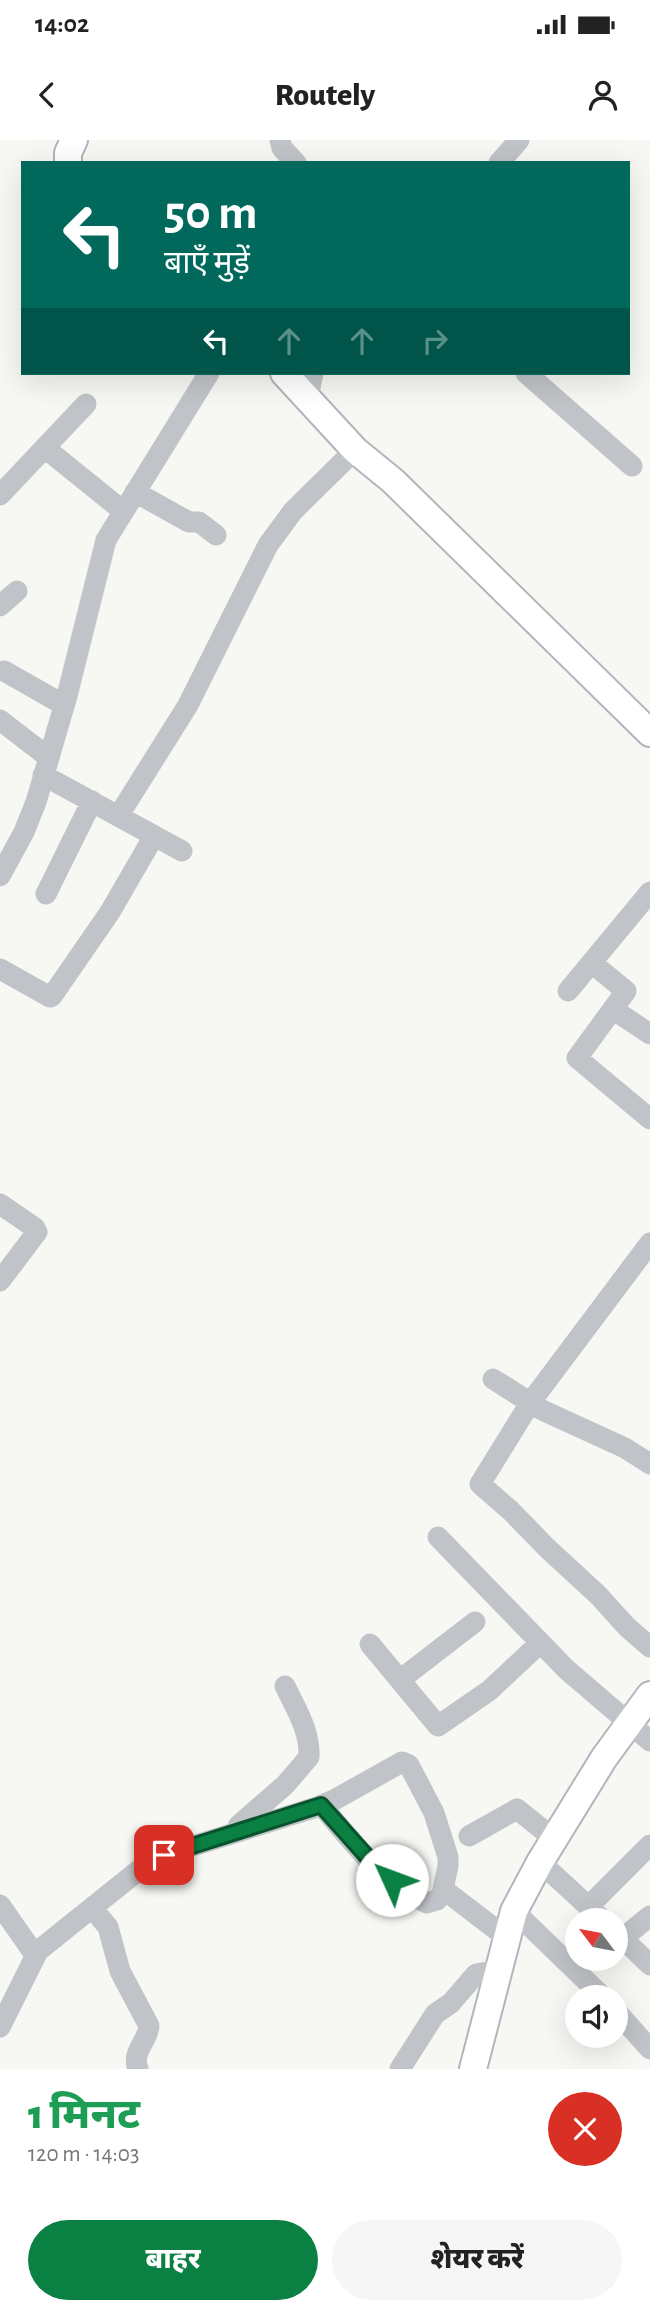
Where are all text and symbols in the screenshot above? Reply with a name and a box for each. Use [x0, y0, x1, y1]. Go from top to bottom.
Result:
text: 14:02 [35, 11, 89, 37]
icon: back [28, 76, 66, 114]
icon: person [584, 76, 622, 114]
text: Routely [275, 79, 375, 111]
icon: left [49, 189, 140, 280]
text: 50 m [164, 189, 258, 238]
text: बाएँ मुड़ें [164, 247, 250, 279]
icon: left [197, 322, 235, 360]
icon: ahead [270, 322, 308, 360]
icon: ahead [343, 322, 381, 360]
icon: right [416, 322, 454, 360]
pin [134, 1825, 194, 1885]
icon: arrive [145, 1836, 183, 1874]
position arrow [355, 1843, 429, 1917]
north arrow [565, 1908, 628, 1970]
map controls [565, 1908, 628, 2048]
button: sound [565, 1985, 628, 2048]
button: close [548, 2092, 622, 2166]
text: 1 मिनट [28, 2094, 140, 2136]
text: 120 m · 14:03 [28, 2143, 139, 2166]
button: बाहर [28, 2220, 318, 2300]
button: शेयर करें [332, 2220, 622, 2300]

